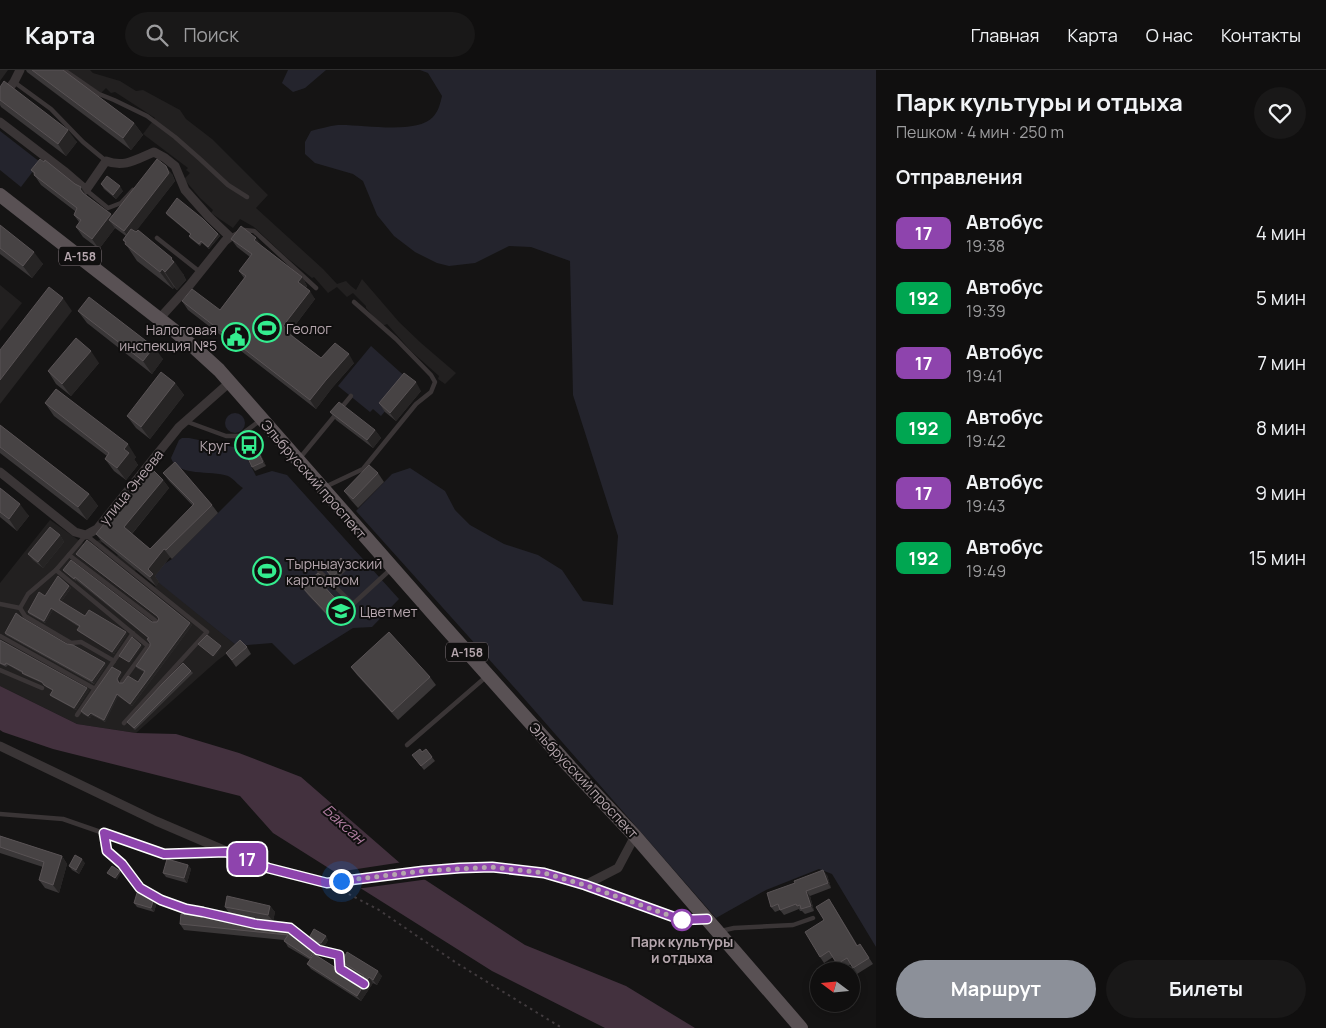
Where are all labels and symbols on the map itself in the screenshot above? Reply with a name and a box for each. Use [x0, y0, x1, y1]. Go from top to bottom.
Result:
road number: А-158 [59, 247, 101, 266]
sports icon: Геолог [252, 313, 282, 343]
place label: Геолог [286, 319, 332, 338]
place label: Налоговая инспекция №5 [119, 320, 217, 355]
public building icon: Налоговая инспекция №5 [221, 322, 251, 352]
street label: Эльбрусский проспект [257, 415, 371, 543]
bus stop icon: Круг [234, 430, 264, 460]
place label: Круг [200, 436, 230, 455]
street label: улица Энеева [95, 445, 167, 529]
place label: Тырныаузский картодром [286, 554, 382, 589]
sports icon: Тырныаузский картодром [252, 556, 282, 586]
school or university icon: Цветмет [326, 596, 356, 626]
place label: Цветмет [360, 602, 418, 621]
road number: А-158 [446, 642, 488, 662]
street label: Эльбрусский проспект [525, 718, 643, 842]
water label: Баксан [318, 799, 370, 849]
line badge: 17 [224, 843, 270, 875]
your location [329, 869, 354, 894]
marker: Парк культуры и отдыха [671, 909, 693, 931]
place label: Парк культуры и отдыха [631, 932, 733, 967]
north arrow [810, 962, 860, 1012]

